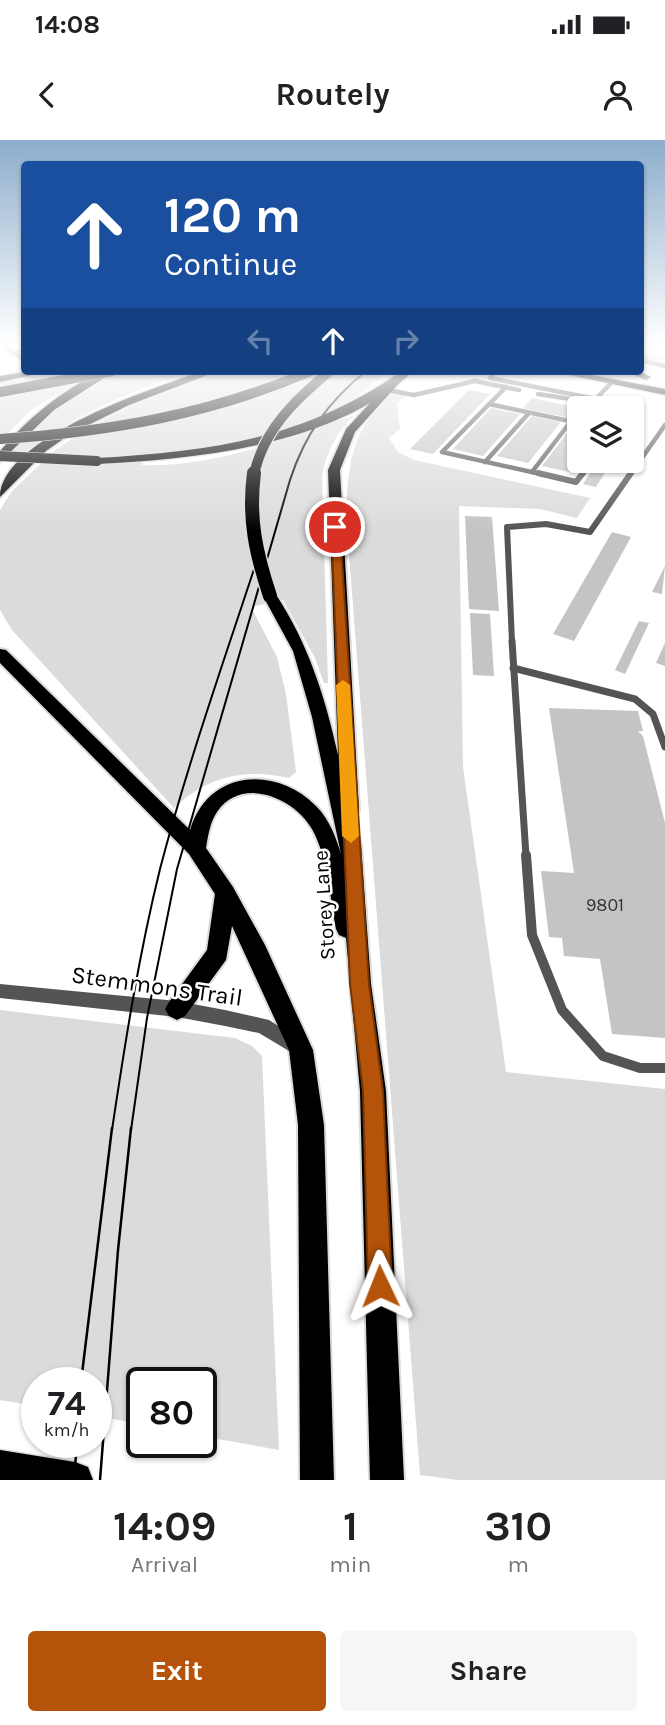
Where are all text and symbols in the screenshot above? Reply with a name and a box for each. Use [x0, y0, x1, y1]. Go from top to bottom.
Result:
text: 14:08 [35, 9, 100, 40]
icon: back [28, 76, 66, 114]
text: Routely [275, 76, 390, 113]
icon: person [599, 76, 637, 114]
text: 120 m [164, 187, 301, 244]
icon: ahead [49, 189, 140, 280]
text: Continue [164, 246, 297, 283]
icon: left [241, 322, 279, 360]
icon: ahead [314, 322, 352, 360]
icon: right [387, 322, 425, 360]
map controls [567, 396, 644, 473]
button: layers [567, 396, 644, 473]
pin [305, 497, 365, 557]
icon: arrive [316, 508, 354, 546]
street label: Storey Lane [308, 849, 340, 961]
house number: 9801 [586, 894, 624, 916]
street label: Stemmons Trail [70, 960, 244, 1012]
position arrow [343, 1249, 417, 1323]
speed limit sign: 80 [126, 1367, 217, 1458]
text: 74 [47, 1383, 86, 1424]
text: km/h [44, 1419, 89, 1441]
text: 14:09 [113, 1501, 216, 1551]
text: 1 [343, 1501, 358, 1551]
text: 310 [484, 1501, 552, 1551]
text: Arrival [131, 1551, 198, 1578]
text: min [329, 1551, 372, 1578]
text: m [507, 1551, 529, 1578]
button: Exit [28, 1631, 326, 1711]
button: Share [340, 1631, 637, 1711]

